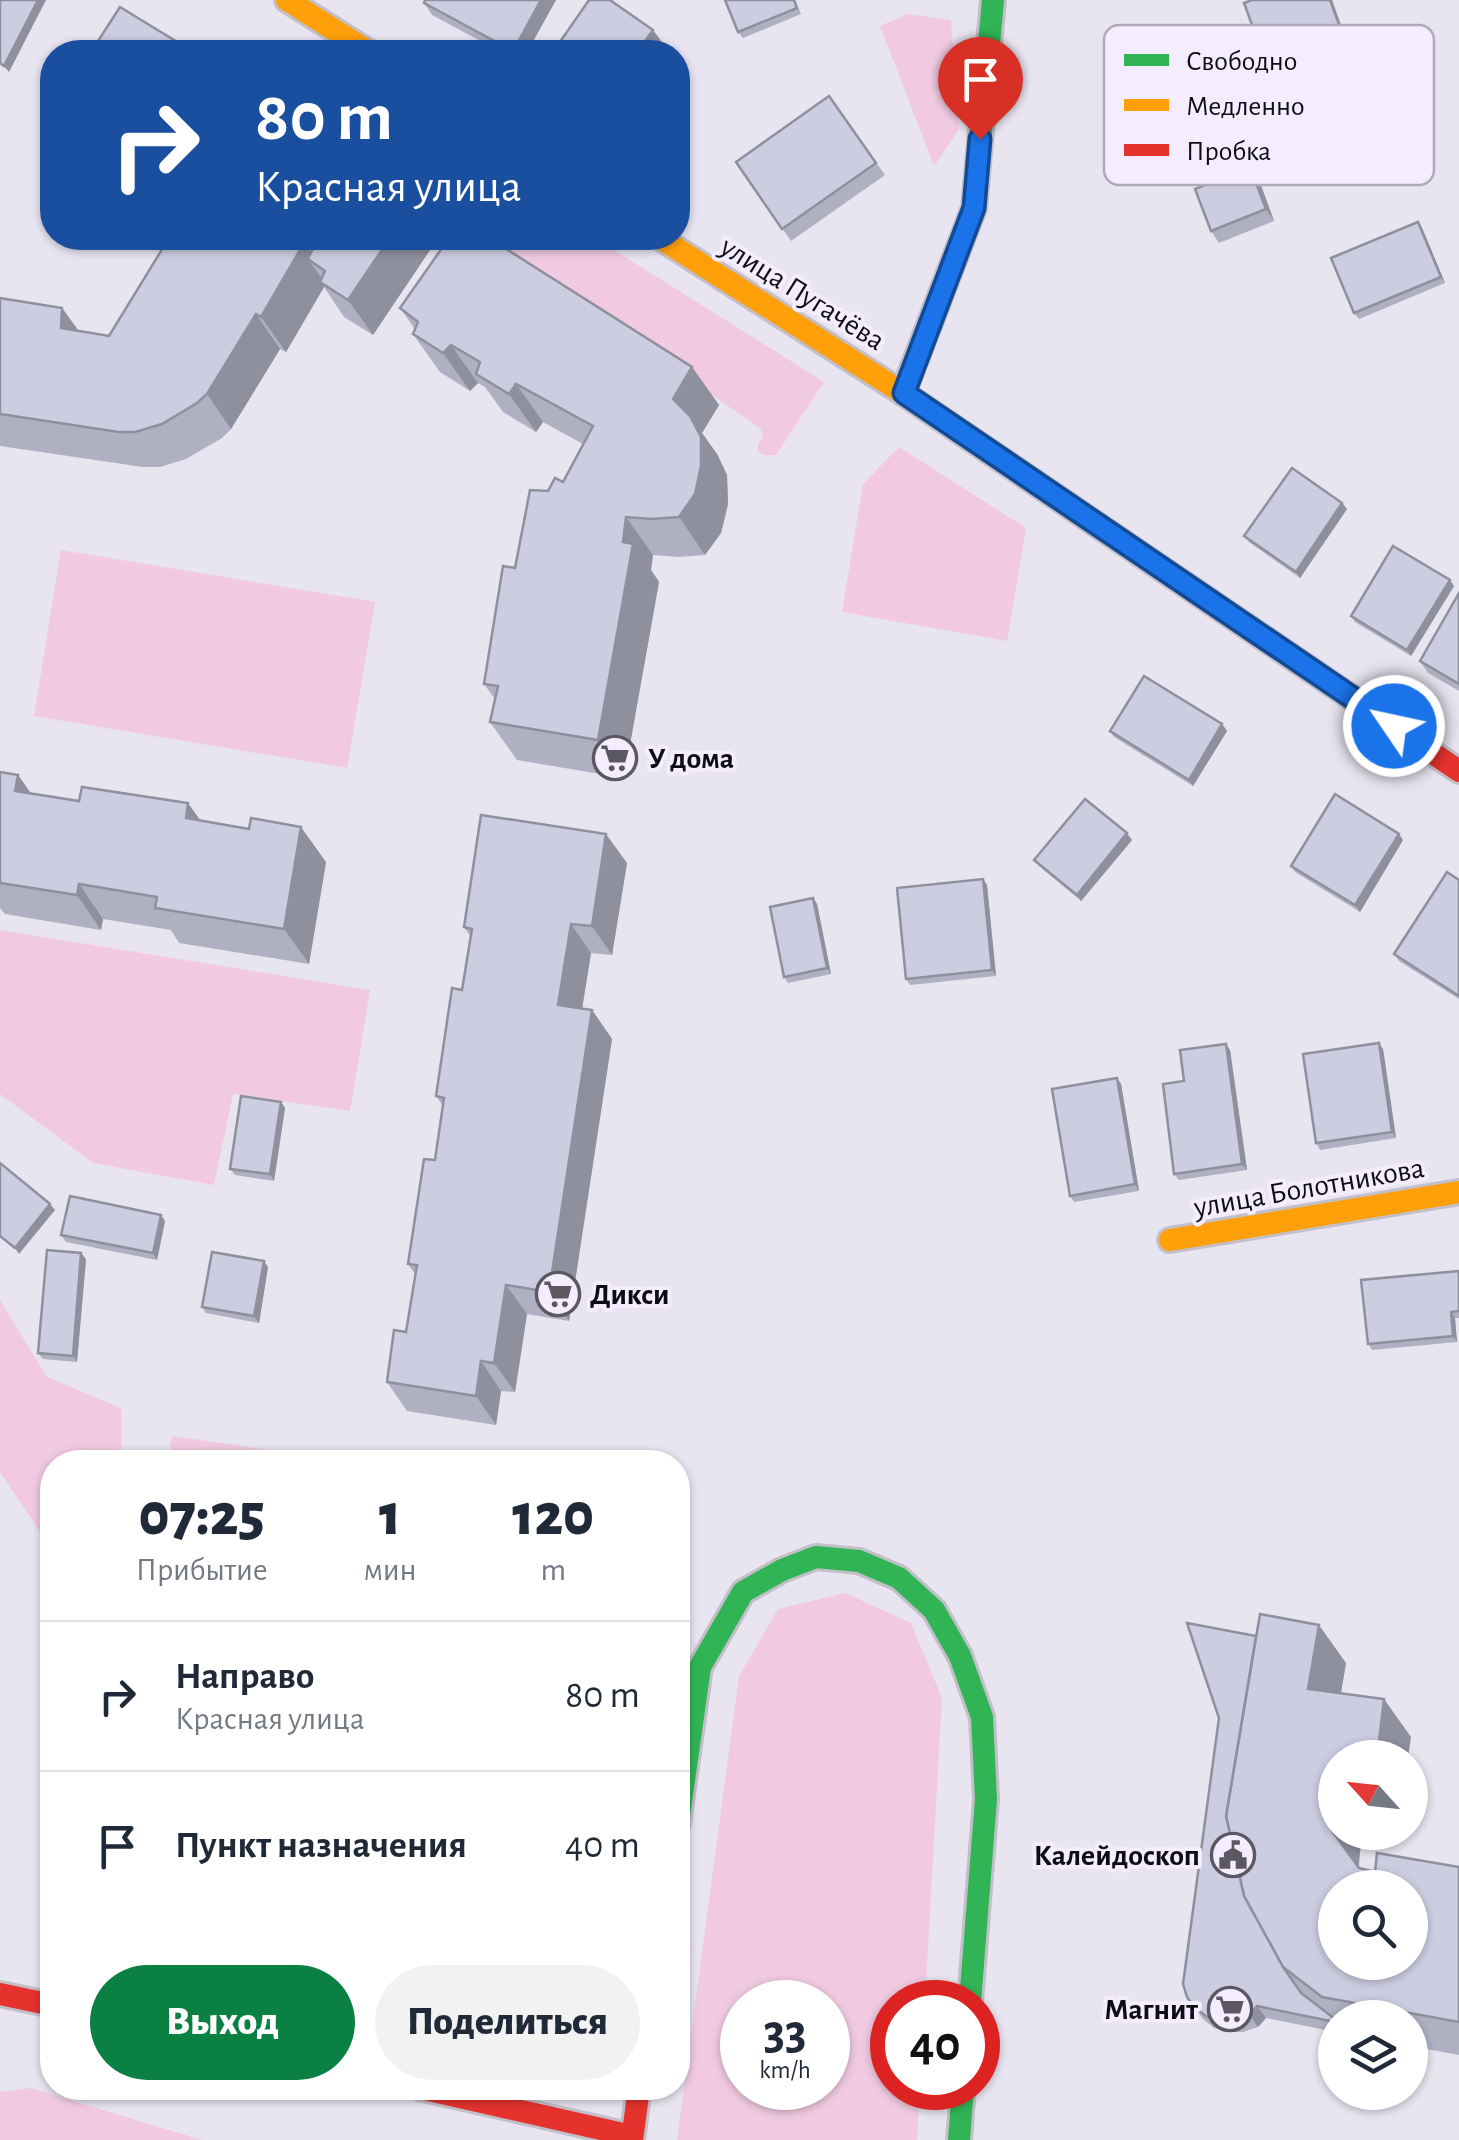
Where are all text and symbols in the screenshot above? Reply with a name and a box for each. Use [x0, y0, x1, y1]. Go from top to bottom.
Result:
legend [1104, 25, 1434, 185]
pin [938, 37, 1023, 140]
text: Свободно [1186, 48, 1297, 76]
icon: arrive [953, 52, 1008, 107]
icon: right [90, 80, 220, 210]
text: 80 m [255, 83, 393, 153]
text: Медленно [1186, 93, 1305, 121]
text: Пробка [1186, 138, 1271, 166]
text: Красная улица [255, 165, 522, 210]
street label: улица Пугачёва [714, 231, 890, 356]
position arrow [1342, 674, 1446, 778]
supermarket icon: У дома [592, 735, 638, 781]
place label: У дома [648, 744, 734, 774]
street label: улица Болотникова [1191, 1153, 1427, 1223]
supermarket icon: Дикси [535, 1271, 581, 1317]
place label: Дикси [590, 1280, 670, 1310]
text: 07:25 [139, 1486, 265, 1546]
text: 1 [379, 1486, 401, 1546]
text: 120 [512, 1486, 594, 1546]
text: Прибытие [136, 1554, 268, 1586]
text: мин [363, 1554, 417, 1586]
text: m [540, 1554, 566, 1586]
text: Направо [175, 1658, 314, 1696]
icon: right [90, 1669, 145, 1724]
text: 80 m [565, 1677, 640, 1715]
text: Красная улица [175, 1703, 365, 1735]
north arrow [1318, 1740, 1428, 1850]
map controls [1318, 1740, 1428, 2110]
icon: arrive [90, 1819, 145, 1874]
text: Пункт назначения [175, 1827, 467, 1865]
text: 40 m [565, 1827, 640, 1865]
public building icon: Калейдоскоп [1210, 1832, 1256, 1878]
place label: Калейдоскоп [1034, 1841, 1200, 1871]
button: search [1318, 1870, 1428, 1980]
button: Выход [90, 1965, 355, 2080]
button: Поделиться [375, 1965, 640, 2080]
speed limit sign: 40 [870, 1980, 1000, 2110]
supermarket icon: Магнит [1207, 1986, 1253, 2032]
place label: Магнит [1104, 1995, 1198, 2025]
button: layers [1318, 2000, 1428, 2110]
text: 33 [763, 2008, 807, 2058]
text: km/h [759, 2058, 811, 2083]

